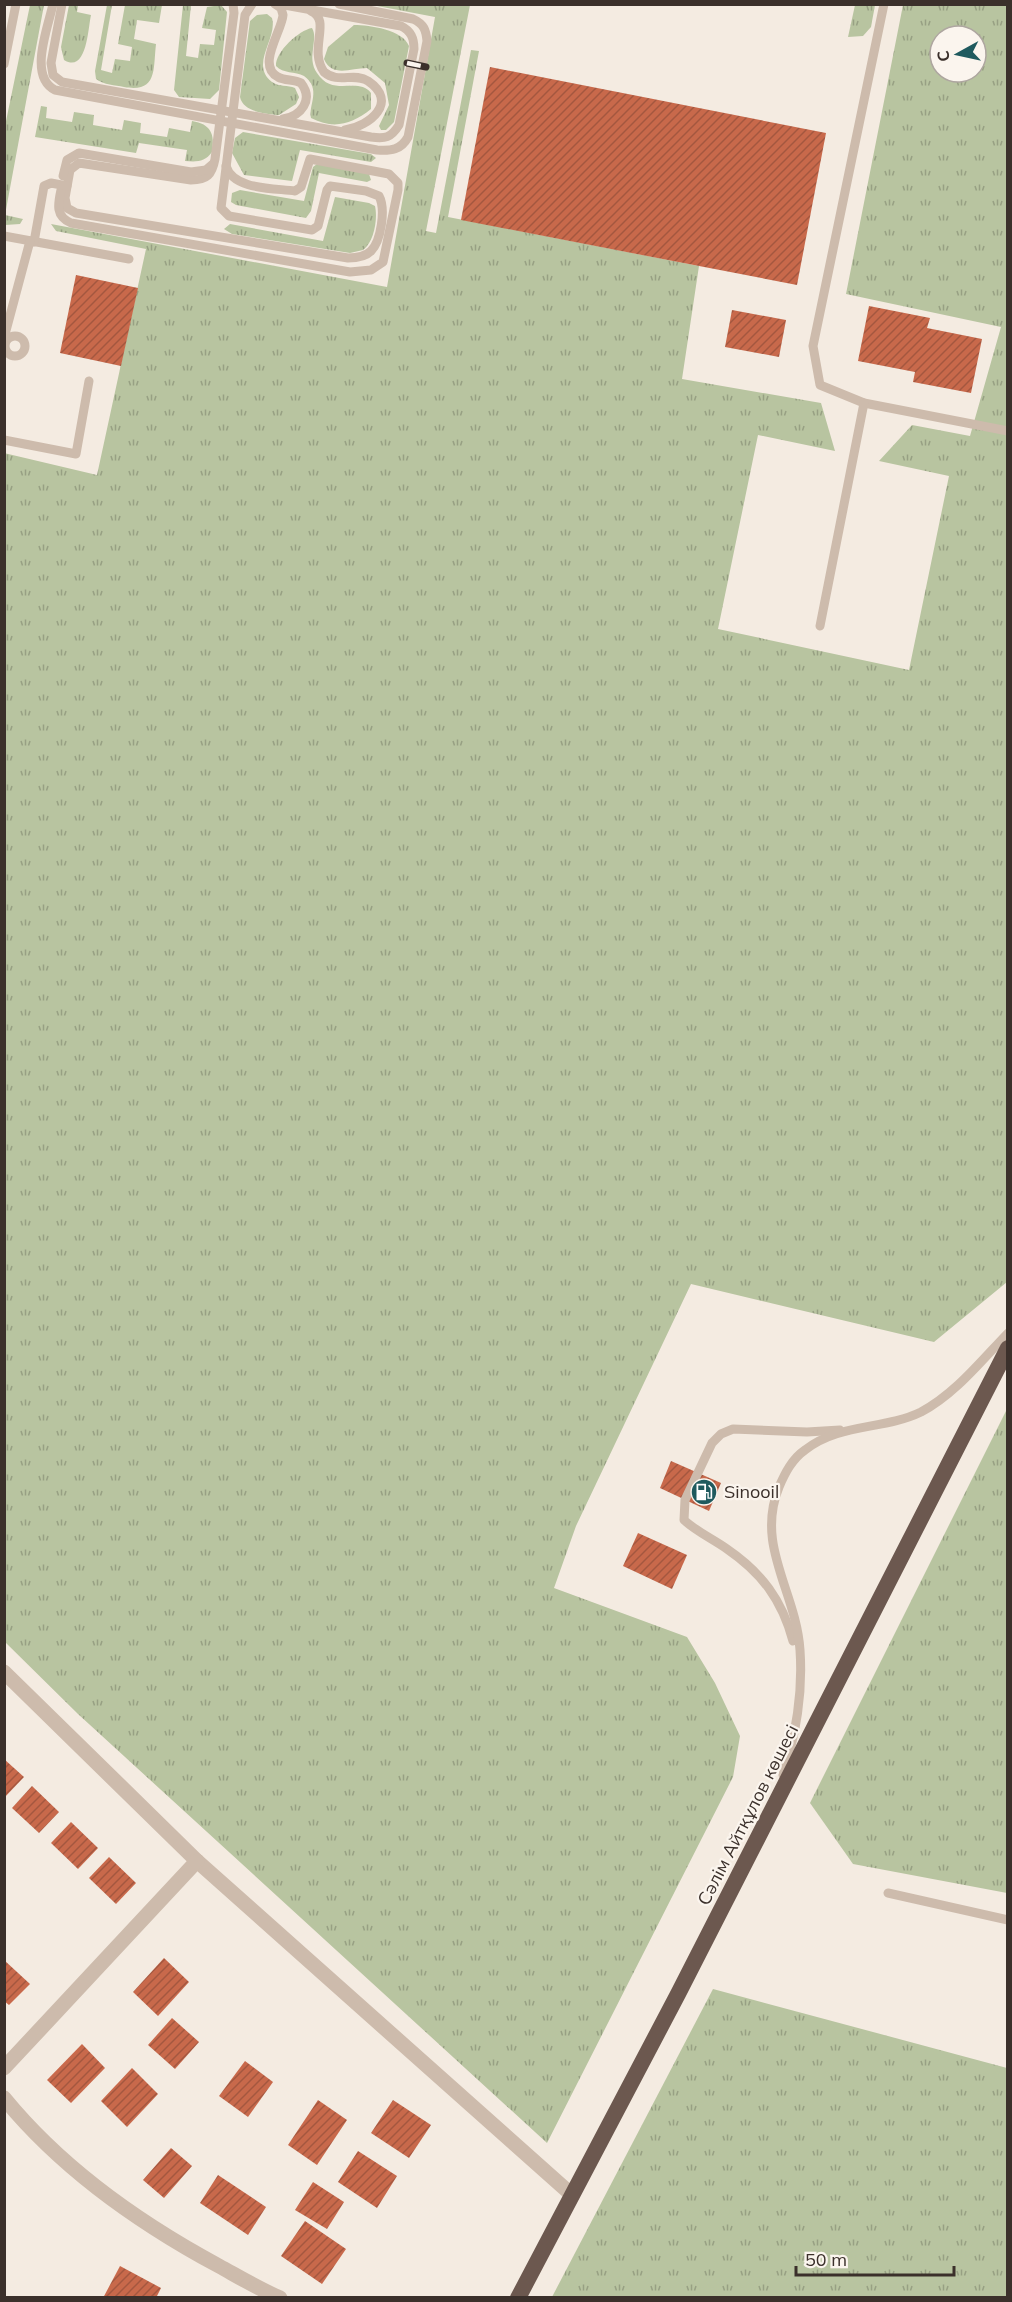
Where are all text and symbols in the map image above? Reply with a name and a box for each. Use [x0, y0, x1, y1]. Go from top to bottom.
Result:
north arrow [928, 24, 988, 84]
text: С [932, 49, 954, 63]
fuel station icon: Sinooil [689, 1477, 719, 1507]
place label: Sinooil [724, 1480, 779, 1503]
street label: Сәлім Айтқұлов көшесі [692, 1721, 803, 1909]
scale bar [796, 2239, 954, 2277]
text: 50 m [805, 2248, 847, 2271]

